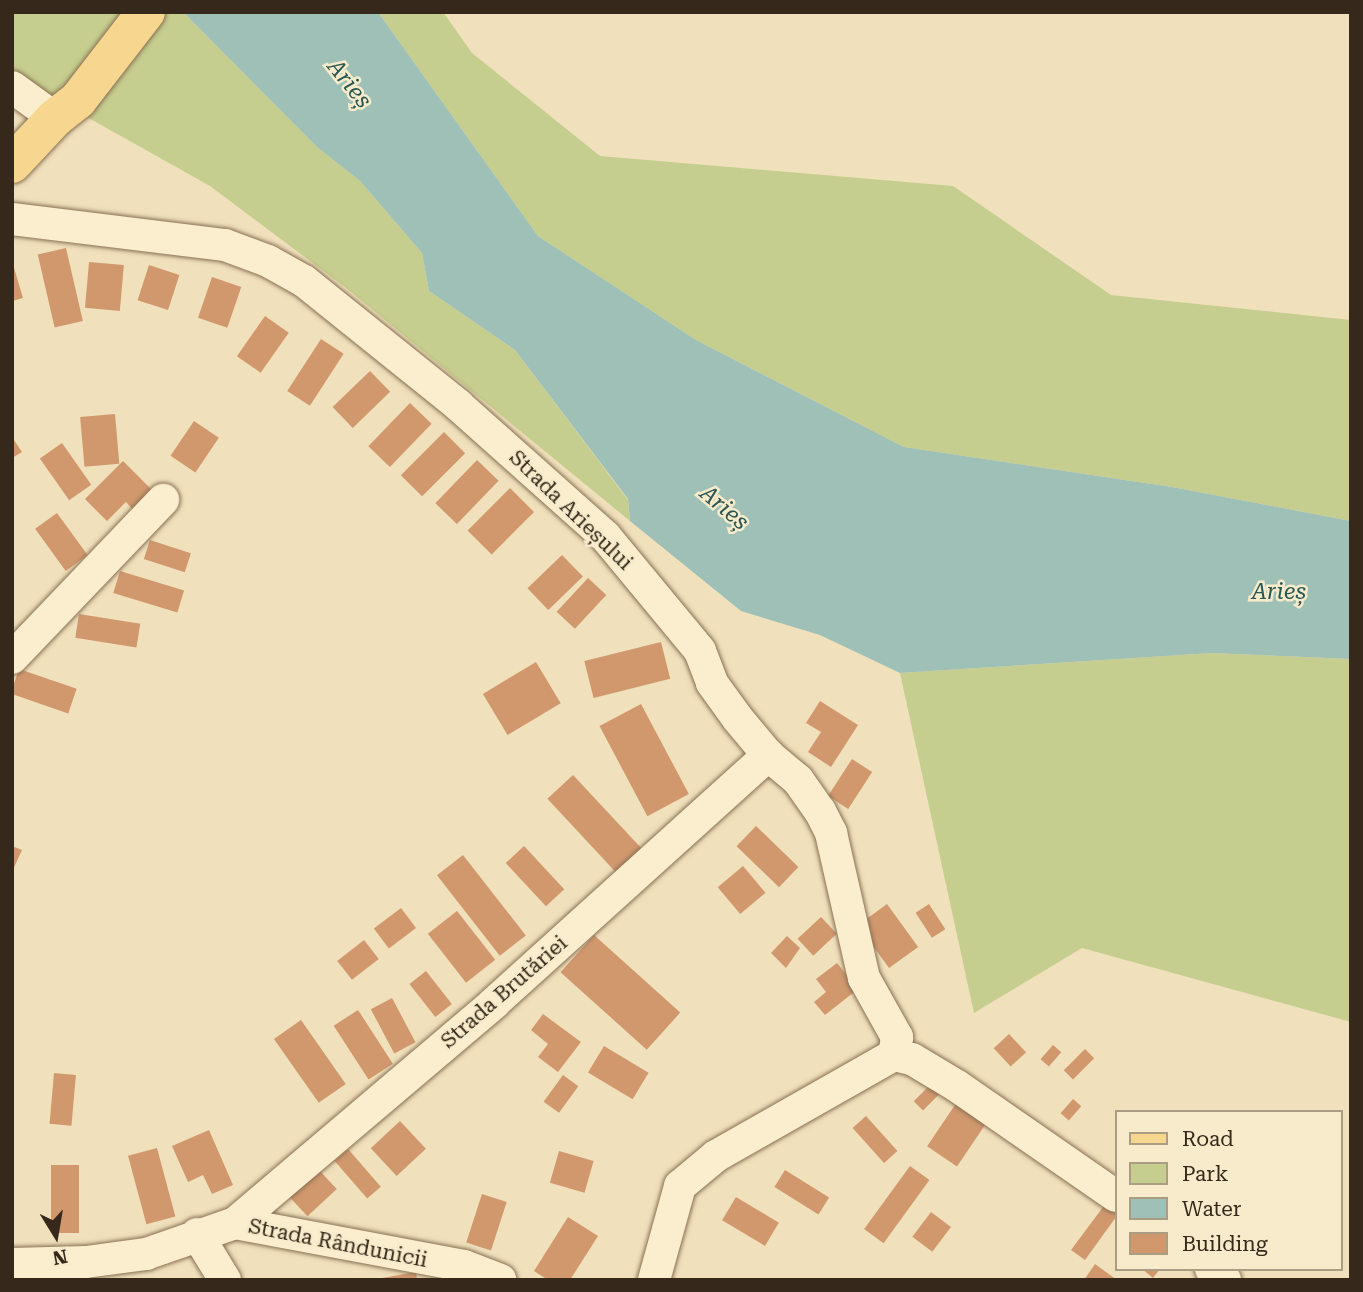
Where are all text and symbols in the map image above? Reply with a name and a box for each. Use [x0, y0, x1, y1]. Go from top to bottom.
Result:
water label: Arieș [321, 54, 377, 114]
street label: Strada Arieșului [504, 445, 638, 575]
water label: Arieș [694, 480, 754, 536]
water label: Arieș [1252, 578, 1306, 606]
street label: Strada Brutăriei [436, 930, 572, 1054]
legend [1114, 1110, 1342, 1271]
text: Road [1182, 1127, 1234, 1151]
text: Park [1182, 1162, 1228, 1186]
text: Water [1182, 1197, 1241, 1221]
north arrow [21, 1201, 91, 1271]
street label: Strada Rândunicii [246, 1213, 430, 1273]
text: Building [1182, 1232, 1268, 1256]
text: N [51, 1244, 69, 1270]

